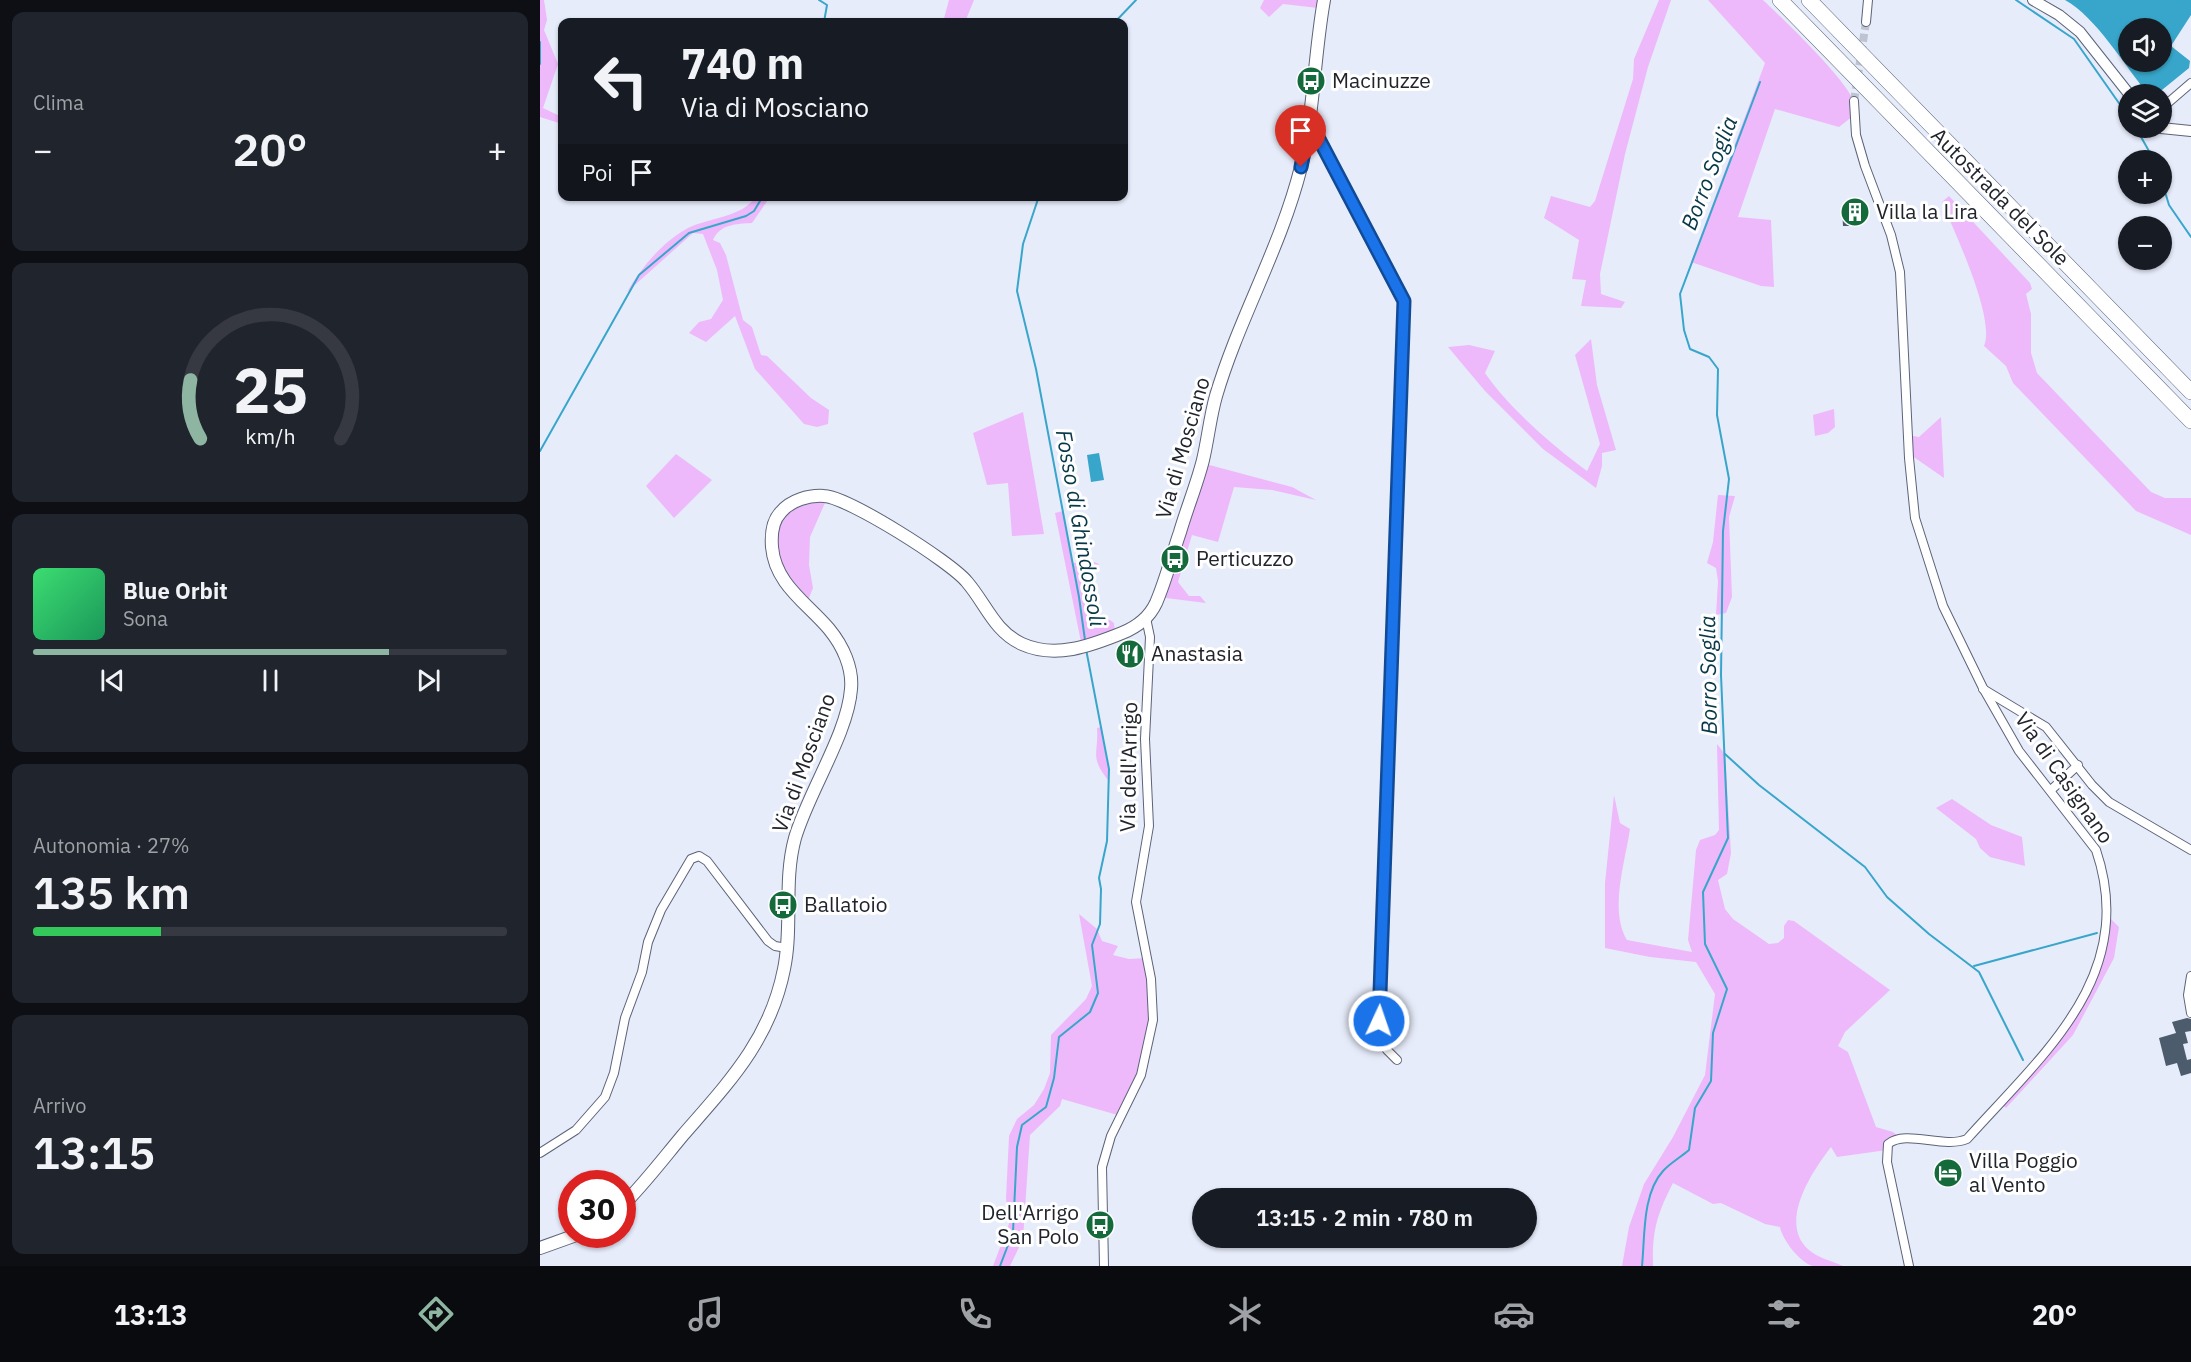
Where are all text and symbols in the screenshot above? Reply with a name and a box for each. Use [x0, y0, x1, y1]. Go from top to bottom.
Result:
map controls [2118, 18, 2172, 270]
button: sound [2118, 18, 2172, 72]
text: 740 m [681, 36, 804, 91]
icon: left [582, 42, 660, 120]
bus stop icon: Macinuzze [1295, 65, 1327, 97]
place label: Macinuzze [1332, 66, 1431, 94]
button: layers [2118, 84, 2172, 138]
text: Clima [33, 89, 84, 116]
text: Via di Mosciano [681, 89, 869, 124]
pin [1275, 105, 1326, 167]
water label: Borro Soglia [1674, 112, 1743, 234]
icon: arrive [1284, 114, 1317, 147]
text: 20° [232, 120, 308, 178]
street label: Autostrada del Sole [1926, 121, 2076, 271]
text: − [33, 128, 53, 171]
text: + [487, 128, 507, 171]
button: + [2118, 150, 2172, 204]
icon: arrive [625, 156, 658, 189]
text: Poi [582, 158, 613, 187]
building icon: Villa la Lira [1839, 196, 1871, 228]
place label: Villa la Lira [1876, 197, 1978, 225]
button: − [2118, 216, 2172, 270]
text: 25 [233, 349, 307, 430]
street label: Via di Mosciano [1148, 374, 1216, 522]
text: km/h [245, 423, 295, 451]
water label: Fosso di Ghindossoli [1050, 427, 1113, 629]
bus stop icon: Perticuzzo [1159, 543, 1191, 575]
place label: Perticuzzo [1196, 544, 1294, 572]
text: Blue Orbit [123, 576, 228, 605]
text: Sona [123, 605, 168, 632]
water label: Borro Soglia [1692, 615, 1723, 735]
restaurant icon: Anastasia [1114, 638, 1146, 670]
place label: Anastasia [1151, 639, 1243, 667]
icon: previous [96, 664, 129, 697]
icon: pause [254, 664, 287, 697]
icon: next [412, 664, 445, 697]
street label: Via di Mosciano [765, 689, 841, 836]
street label: Via dell'Arrigo [1113, 702, 1143, 832]
street label: Via di Casignano [2009, 706, 2121, 849]
text: Autonomia · 27% [33, 832, 190, 859]
text: 135 km [33, 863, 190, 921]
bus stop icon: Ballatoio [767, 889, 799, 921]
place label: Ballatoio [804, 890, 888, 918]
position arrow [1347, 989, 1411, 1053]
text: Arrivo [33, 1092, 86, 1119]
text: 13:15 [33, 1123, 155, 1181]
place label: Villa Poggio al Vento [1969, 1146, 2078, 1198]
hotel icon: Villa Poggio al Vento [1932, 1157, 1964, 1189]
speed limit sign: 30 [558, 1170, 636, 1248]
place label: Dell'Arrigo San Polo [981, 1198, 1079, 1250]
text: 13:15 · 2 min · 780 m [1256, 1203, 1473, 1232]
bus stop icon: Dell'Arrigo San Polo [1084, 1209, 1116, 1241]
icon: directions [415, 1293, 457, 1335]
icon: music [685, 1293, 727, 1335]
icon: phone [954, 1293, 996, 1335]
icon: climate [1224, 1293, 1266, 1335]
icon: car [1493, 1293, 1535, 1335]
icon: filters [1763, 1293, 1805, 1335]
text: 13:13 [114, 1297, 187, 1332]
text: 20° [2032, 1297, 2077, 1332]

